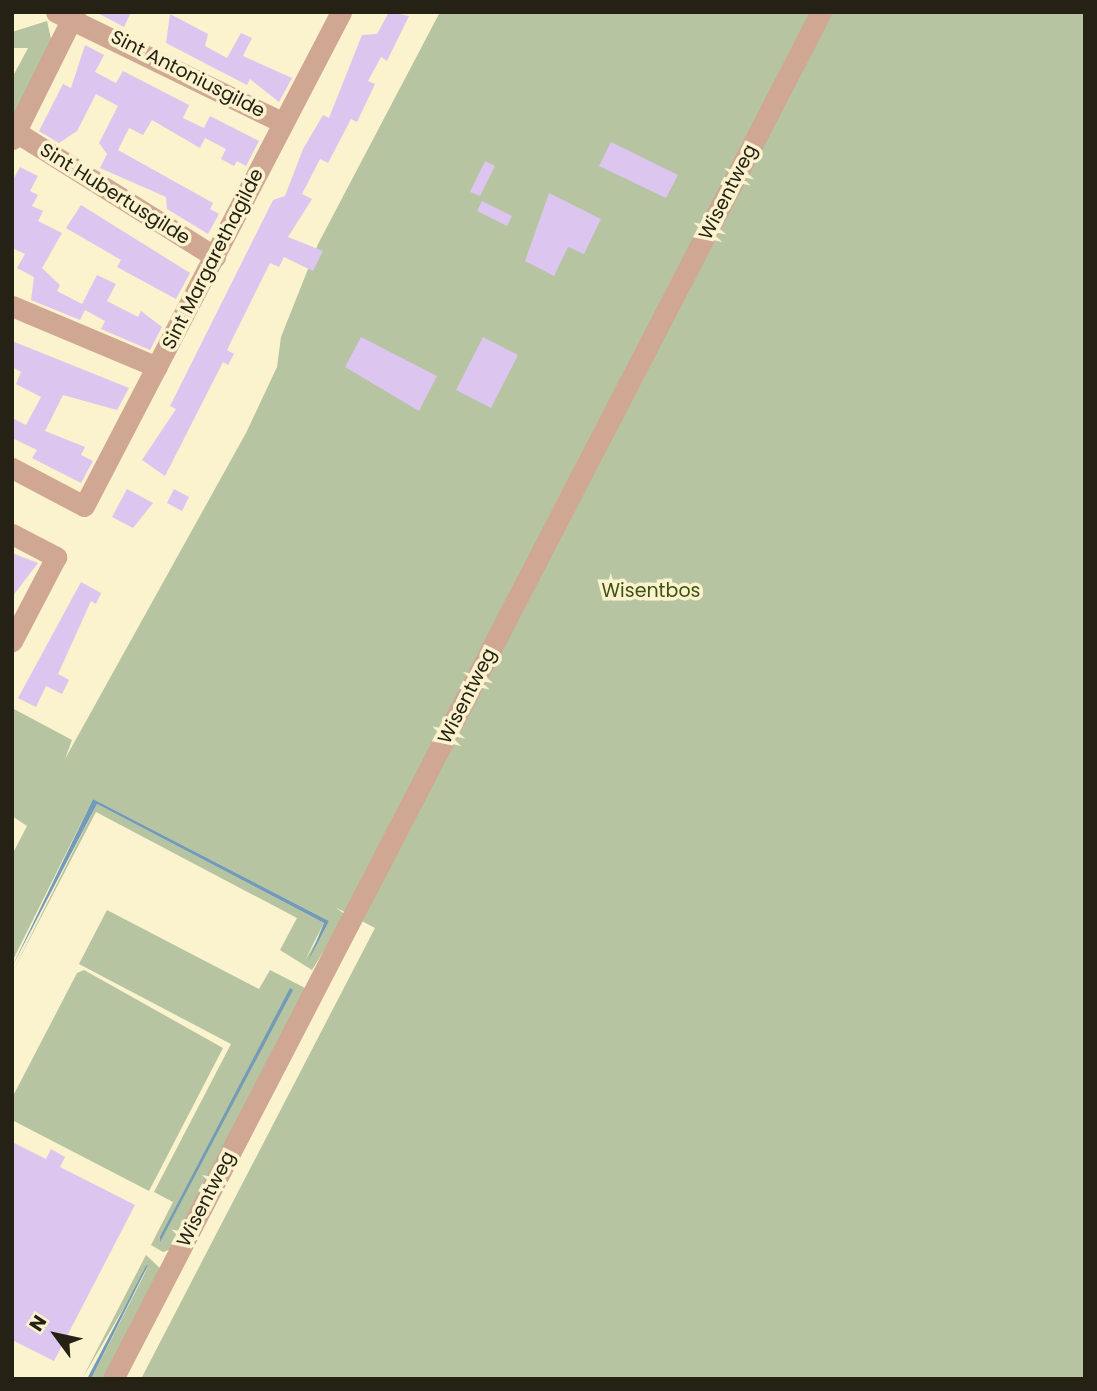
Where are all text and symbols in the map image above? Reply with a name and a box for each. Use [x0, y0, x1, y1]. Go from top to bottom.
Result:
street label: Sint Antoniusgilde [107, 25, 269, 123]
street label: Sint Hubertusgilde [36, 139, 194, 249]
street label: Wisentweg [694, 140, 762, 244]
street label: Sint Margarethagilde [158, 165, 268, 353]
park label: Wisentbos [602, 580, 700, 602]
street label: Wisentweg [433, 644, 501, 748]
street label: Wisentweg [172, 1147, 240, 1251]
north arrow [21, 1300, 91, 1370]
text: N [23, 1310, 53, 1337]

